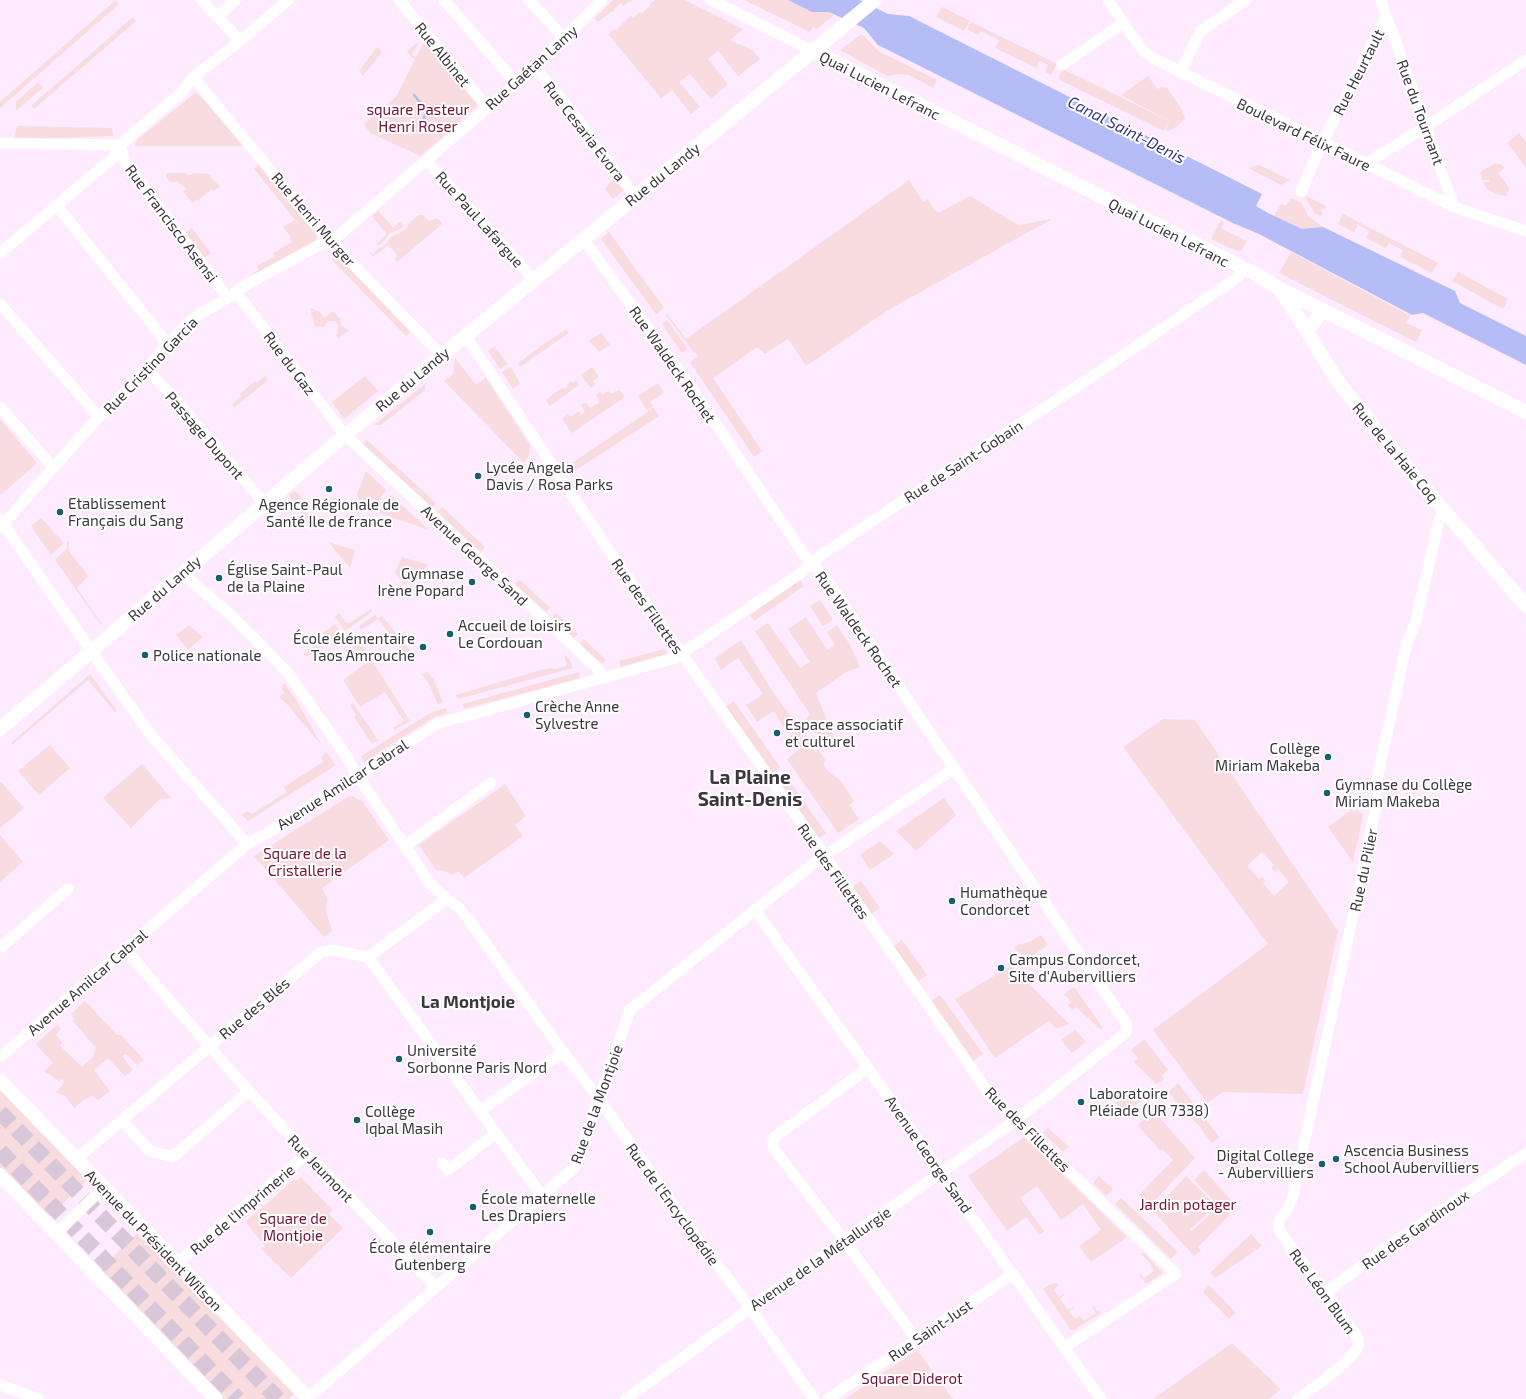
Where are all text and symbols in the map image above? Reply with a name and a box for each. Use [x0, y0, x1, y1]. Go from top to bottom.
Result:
street label: Rue Albinet [412, 18, 475, 90]
street label: Rue Gaétan Lamy [481, 21, 581, 113]
street label: Rue Heurtault [1329, 26, 1388, 118]
street label: Quai Lucien Lefranc [816, 47, 943, 124]
street label: Rue du Tournant [1394, 57, 1449, 167]
street label: Rue Cesaria Evora [540, 77, 630, 185]
water label: Canal Saint-Denis [1065, 91, 1189, 167]
street label: Boulevard Félix Faure [1234, 94, 1374, 174]
park label: square Pasteur Henri Roser [366, 100, 470, 135]
street label: Rue du Landy [621, 138, 703, 210]
street label: Rue Francisco Asensi [122, 161, 222, 285]
street label: Rue Paul Lafargue [432, 167, 528, 271]
street label: Rue Henri Murger [268, 168, 360, 270]
street label: Quai Lucien Lefranc [1105, 194, 1232, 271]
street label: Rue Waldeck Rochet [626, 302, 720, 426]
street label: Rue Cristino Garcia [99, 313, 201, 417]
street label: Rue du Gaz [260, 328, 320, 398]
street label: Rue du Landy [371, 343, 453, 415]
street label: Passage Dupont [162, 387, 248, 483]
street label: Rue de la Haie Coq [1349, 399, 1443, 505]
street label: Rue de Saint-Gobain [900, 416, 1026, 506]
place label: Lycée Angela Davis / Rosa Parks [486, 458, 613, 493]
marker: Lycée Angela Davis / Rosa Parks [473, 471, 483, 481]
marker: Agence Régionale de Santé Ile de france [324, 484, 334, 494]
place label: Etablissement Français du Sang [68, 494, 184, 530]
place label: Agence Régionale de Santé Ile de france [259, 495, 399, 530]
street label: Avenue George Sand [418, 501, 532, 609]
marker: Etablissement Français du Sang [55, 507, 65, 517]
street label: Rue du Landy [124, 551, 204, 625]
street label: Rue des Fillettes [608, 555, 688, 657]
place label: Église Saint-Paul de la Plaine [227, 560, 343, 595]
place label: Gymnase Irène Popard [377, 564, 464, 599]
street label: Rue Waldeck Rochet [812, 567, 906, 691]
marker: Église Saint-Paul de la Plaine [214, 573, 224, 583]
marker: Gymnase Irène Popard [467, 577, 477, 587]
place label: Accueil de loisirs Le Cordouan [458, 616, 571, 651]
place label: École élémentaire Taos Amrouche [293, 629, 415, 664]
marker: Accueil de loisirs Le Cordouan [445, 629, 455, 639]
marker: École élémentaire Taos Amrouche [418, 642, 428, 652]
place label: Police nationale [153, 646, 261, 664]
marker: Police nationale [140, 650, 150, 660]
place label: Crèche Anne Sylvestre [535, 697, 619, 732]
marker: Crèche Anne Sylvestre [522, 710, 532, 720]
place label: Espace associatif et culturel [785, 715, 903, 750]
marker: Espace associatif et culturel [772, 728, 782, 738]
street label: Avenue Amilcar Cabral [273, 735, 411, 833]
place label: Collège Miriam Makeba [1215, 739, 1320, 774]
marker: Collège Miriam Makeba [1323, 752, 1333, 762]
district label: La Plaine Saint-Denis [698, 765, 802, 810]
place label: Gymnase du Collège Miriam Makeba [1335, 775, 1472, 810]
marker: Gymnase du Collège Miriam Makeba [1322, 788, 1332, 798]
street label: Rue des Fillettes [794, 820, 874, 922]
street label: Rue du Pilier [1345, 827, 1381, 913]
park label: Square de la Cristallerie [263, 844, 347, 879]
place label: Humathèque Condorcet [960, 883, 1048, 918]
marker: Humathèque Condorcet [947, 896, 957, 906]
street label: Avenue Amilcar Cabral [24, 925, 151, 1039]
place label: Campus Condorcet, Site d'Aubervilliers [1009, 950, 1140, 985]
marker: Campus Condorcet, Site d'Aubervilliers [996, 963, 1006, 973]
street label: Rue des Blés [215, 973, 293, 1043]
district label: La Montjoie [421, 991, 515, 1012]
place label: Université Sorbonne Paris Nord [407, 1041, 547, 1076]
street label: Rue de la Montjoie [566, 1042, 627, 1166]
marker: Université Sorbonne Paris Nord [394, 1054, 404, 1064]
street label: Rue des Fillettes [982, 1083, 1074, 1175]
place label: Laboratoire Pléiade (UR 7338) [1089, 1084, 1209, 1119]
street label: Avenue George Sand [882, 1092, 976, 1216]
marker: Laboratoire Pléiade (UR 7338) [1076, 1097, 1086, 1107]
place label: Collège Iqbal Masih [365, 1102, 443, 1137]
marker: Collège Iqbal Masih [352, 1115, 362, 1125]
street label: Rue Jeumont [284, 1131, 358, 1206]
street label: Rue de l'Encyclopédie [623, 1140, 723, 1268]
place label: Ascencia Business School Aubervilliers [1344, 1141, 1479, 1176]
place label: Digital College - Aubervilliers [1216, 1146, 1314, 1181]
marker: Ascencia Business School Aubervilliers [1331, 1154, 1341, 1164]
marker: Digital College - Aubervilliers [1317, 1159, 1327, 1169]
street label: Rue de l'Imprimerie [186, 1160, 298, 1258]
street label: Avenue du Président Wilson [82, 1166, 226, 1314]
street label: Rue des Gardinoux [1358, 1185, 1472, 1273]
place label: École maternelle Les Drapiers [481, 1189, 596, 1224]
park label: Jardin potager [1139, 1195, 1237, 1213]
marker: École maternelle Les Drapiers [468, 1202, 478, 1212]
street label: Avenue de la Métallurgie [746, 1202, 894, 1314]
park label: Square de Montjoie [259, 1209, 327, 1245]
marker: École élémentaire Gutenberg [425, 1227, 435, 1237]
place label: École élémentaire Gutenberg [369, 1238, 491, 1273]
street label: Rue Léon Blum [1286, 1245, 1360, 1337]
street label: Rue Saint-Just [885, 1295, 976, 1365]
park label: Square Diderot [861, 1369, 963, 1387]

